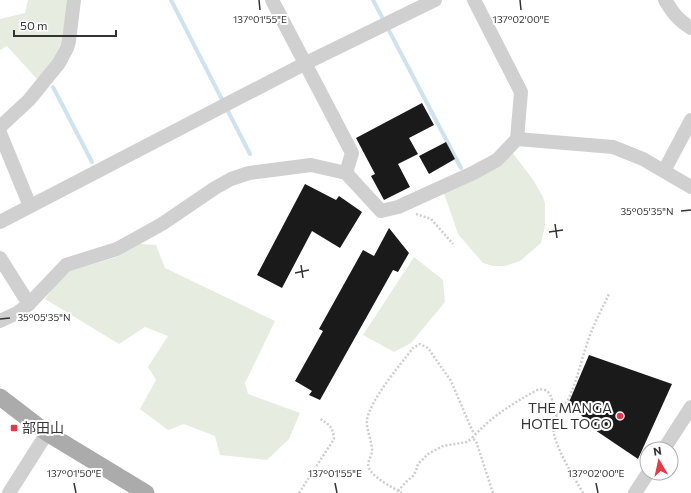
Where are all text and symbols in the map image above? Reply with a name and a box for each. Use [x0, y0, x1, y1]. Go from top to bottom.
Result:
scale bar [14, 12, 116, 38]
text: 137°01'55"E [233, 13, 287, 25]
text: 137°02'00"E [493, 13, 549, 25]
text: 50 m [20, 18, 48, 32]
text: 35°05'35"N [620, 205, 674, 217]
text: 35°05'35"N [17, 311, 71, 323]
place label: THE MANGA HOTEL TOGO [521, 399, 612, 432]
marker: THE MANGA HOTEL TOGO [615, 411, 625, 421]
place label: 部田山 [22, 419, 64, 436]
marker: 部田山 [9, 423, 19, 433]
north arrow [639, 441, 679, 481]
text: N [652, 444, 662, 458]
text: 137°01'50"E [47, 467, 101, 479]
text: 137°01'55"E [308, 467, 362, 479]
text: 137°02'00"E [568, 467, 624, 479]

